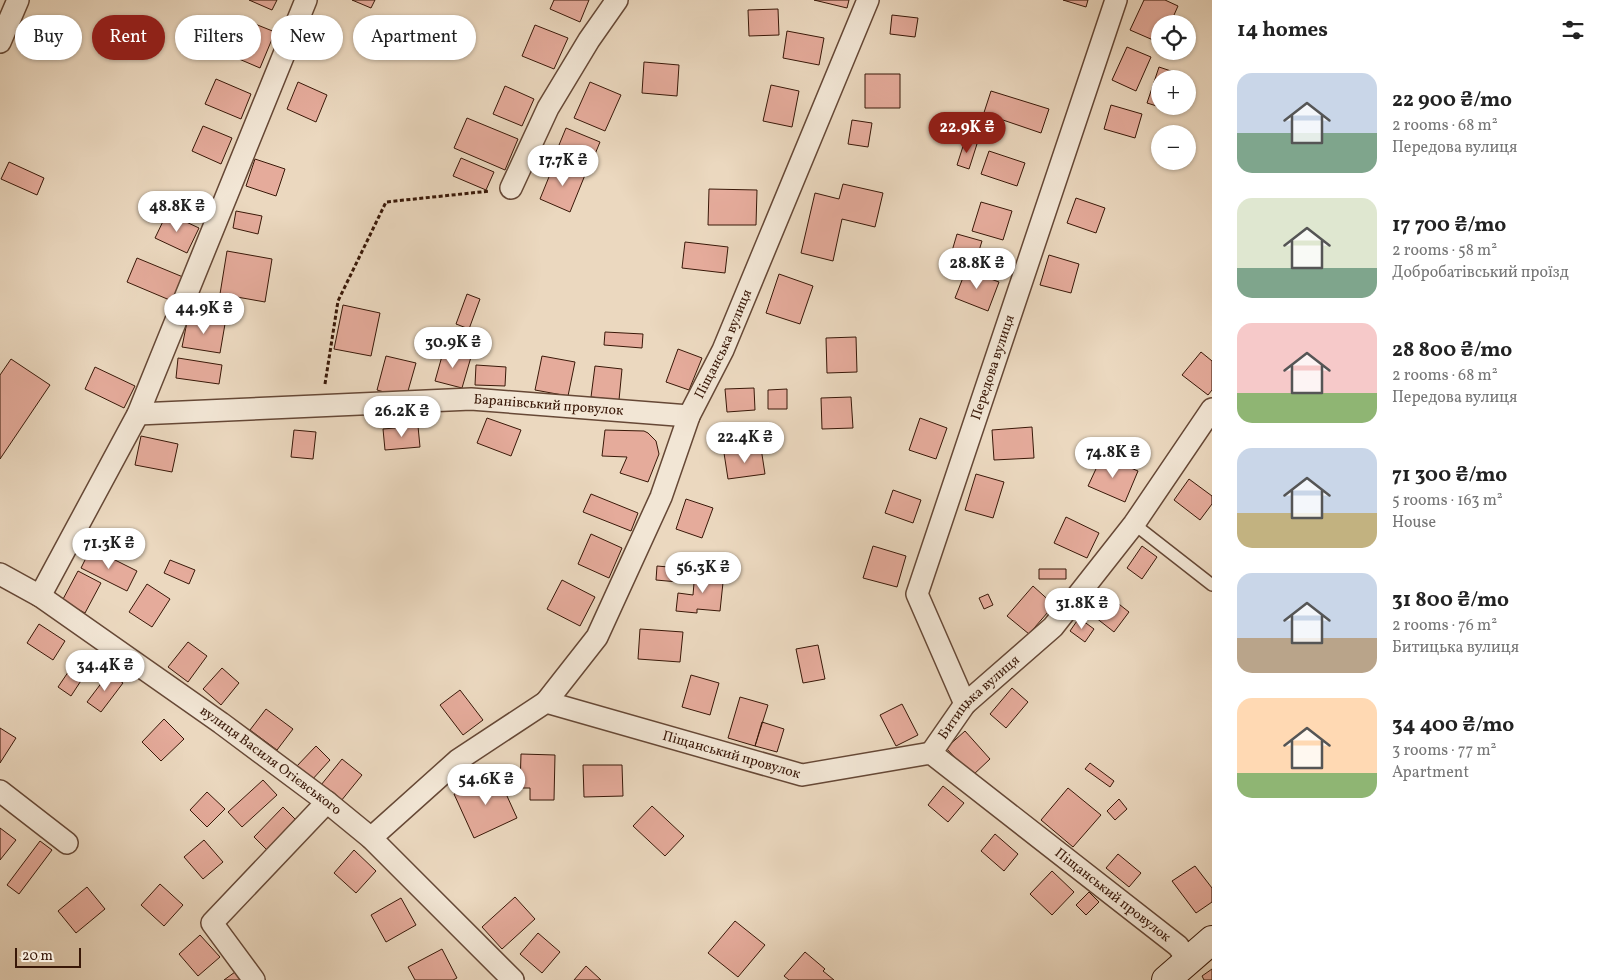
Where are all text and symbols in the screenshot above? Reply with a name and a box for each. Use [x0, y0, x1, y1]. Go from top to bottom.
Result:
chip: Buy [15, 15, 82, 60]
chip: Rent [92, 15, 165, 60]
chip: Filters [175, 15, 261, 60]
chip: New [271, 15, 343, 60]
chip: Apartment [353, 15, 476, 60]
map controls [1151, 15, 1196, 170]
button: locate [1151, 15, 1196, 60]
text: 14 homes [1237, 16, 1328, 45]
icon: filters [1559, 16, 1587, 44]
button: + [1151, 70, 1196, 115]
text: 22 900 ₴/mo [1392, 86, 1512, 115]
icon: home [1277, 93, 1337, 153]
pin: 22.9K ₴ [921, 112, 1013, 154]
text: 2 rooms · 68 m² [1392, 115, 1498, 137]
text: 22.9K ₴ [940, 117, 994, 139]
button: − [1151, 125, 1196, 170]
text: Передова вулиця [1392, 137, 1517, 159]
pin: 17.7K ₴ [517, 144, 609, 187]
text: 17.7K ₴ [538, 150, 588, 172]
pin: 48.8K ₴ [131, 190, 223, 233]
text: 48.8K ₴ [149, 196, 205, 218]
text: 17 700 ₴/mo [1392, 211, 1506, 240]
icon: home [1277, 218, 1337, 278]
text: 2 rooms · 58 m² [1392, 240, 1497, 262]
pin: 28.8K ₴ [931, 248, 1023, 290]
text: 28.8K ₴ [950, 253, 1004, 275]
text: Добробатівський проїзд [1392, 262, 1569, 284]
street label: Піщанська вулиця [690, 287, 757, 402]
pin: 44.9K ₴ [158, 292, 250, 335]
text: 44.9K ₴ [175, 298, 233, 320]
street label: Передова вулиця [966, 312, 1019, 423]
pin: 30.9K ₴ [407, 326, 499, 369]
text: 30.9K ₴ [425, 332, 481, 354]
text: 28 800 ₴/mo [1392, 336, 1512, 365]
icon: home [1277, 343, 1337, 403]
text: 2 rooms · 68 m² [1392, 365, 1498, 387]
text: Передова вулиця [1392, 387, 1517, 409]
street label: Баранівський провулок [473, 390, 625, 420]
pin: 26.2K ₴ [356, 396, 448, 438]
text: 26.2K ₴ [375, 401, 429, 423]
pin: 22.4K ₴ [699, 422, 791, 464]
text: 22.4K ₴ [717, 427, 773, 449]
pin: 74.8K ₴ [1067, 436, 1159, 479]
text: 74.8K ₴ [1086, 442, 1140, 464]
text: 71 300 ₴/mo [1392, 461, 1507, 490]
icon: home [1277, 468, 1337, 528]
text: 5 rooms · 163 m² [1392, 490, 1503, 512]
text: House [1392, 512, 1436, 534]
pin: 71.3K ₴ [63, 528, 155, 570]
text: 71.3K ₴ [83, 533, 135, 555]
pin: 56.3K ₴ [657, 552, 749, 594]
text: 56.3K ₴ [676, 557, 730, 579]
text: 31 800 ₴/mo [1392, 586, 1509, 615]
pin: 31.8K ₴ [1036, 588, 1128, 630]
text: 31.8K ₴ [1056, 593, 1108, 615]
icon: home [1277, 593, 1337, 653]
text: 2 rooms · 76 m² [1392, 615, 1497, 637]
text: Битицька вулиця [1392, 637, 1519, 659]
pin: 34.4K ₴ [59, 650, 151, 692]
street label: Битицька вулиця [934, 651, 1024, 743]
text: 34.4K ₴ [77, 655, 133, 677]
street label: вулиця Василя Огієвського [196, 701, 346, 820]
text: 34 400 ₴/mo [1392, 711, 1514, 740]
icon: home [1277, 718, 1337, 778]
street label: Піщанський провулок [660, 726, 803, 784]
text: 3 rooms · 77 m² [1392, 740, 1496, 762]
text: Apartment [1392, 762, 1469, 784]
pin: 54.6K ₴ [440, 764, 532, 806]
text: 54.6K ₴ [458, 769, 514, 791]
street label: Піщанський провулок [1051, 844, 1175, 947]
scale bar [15, 945, 81, 968]
text: 20 m [22, 947, 53, 966]

